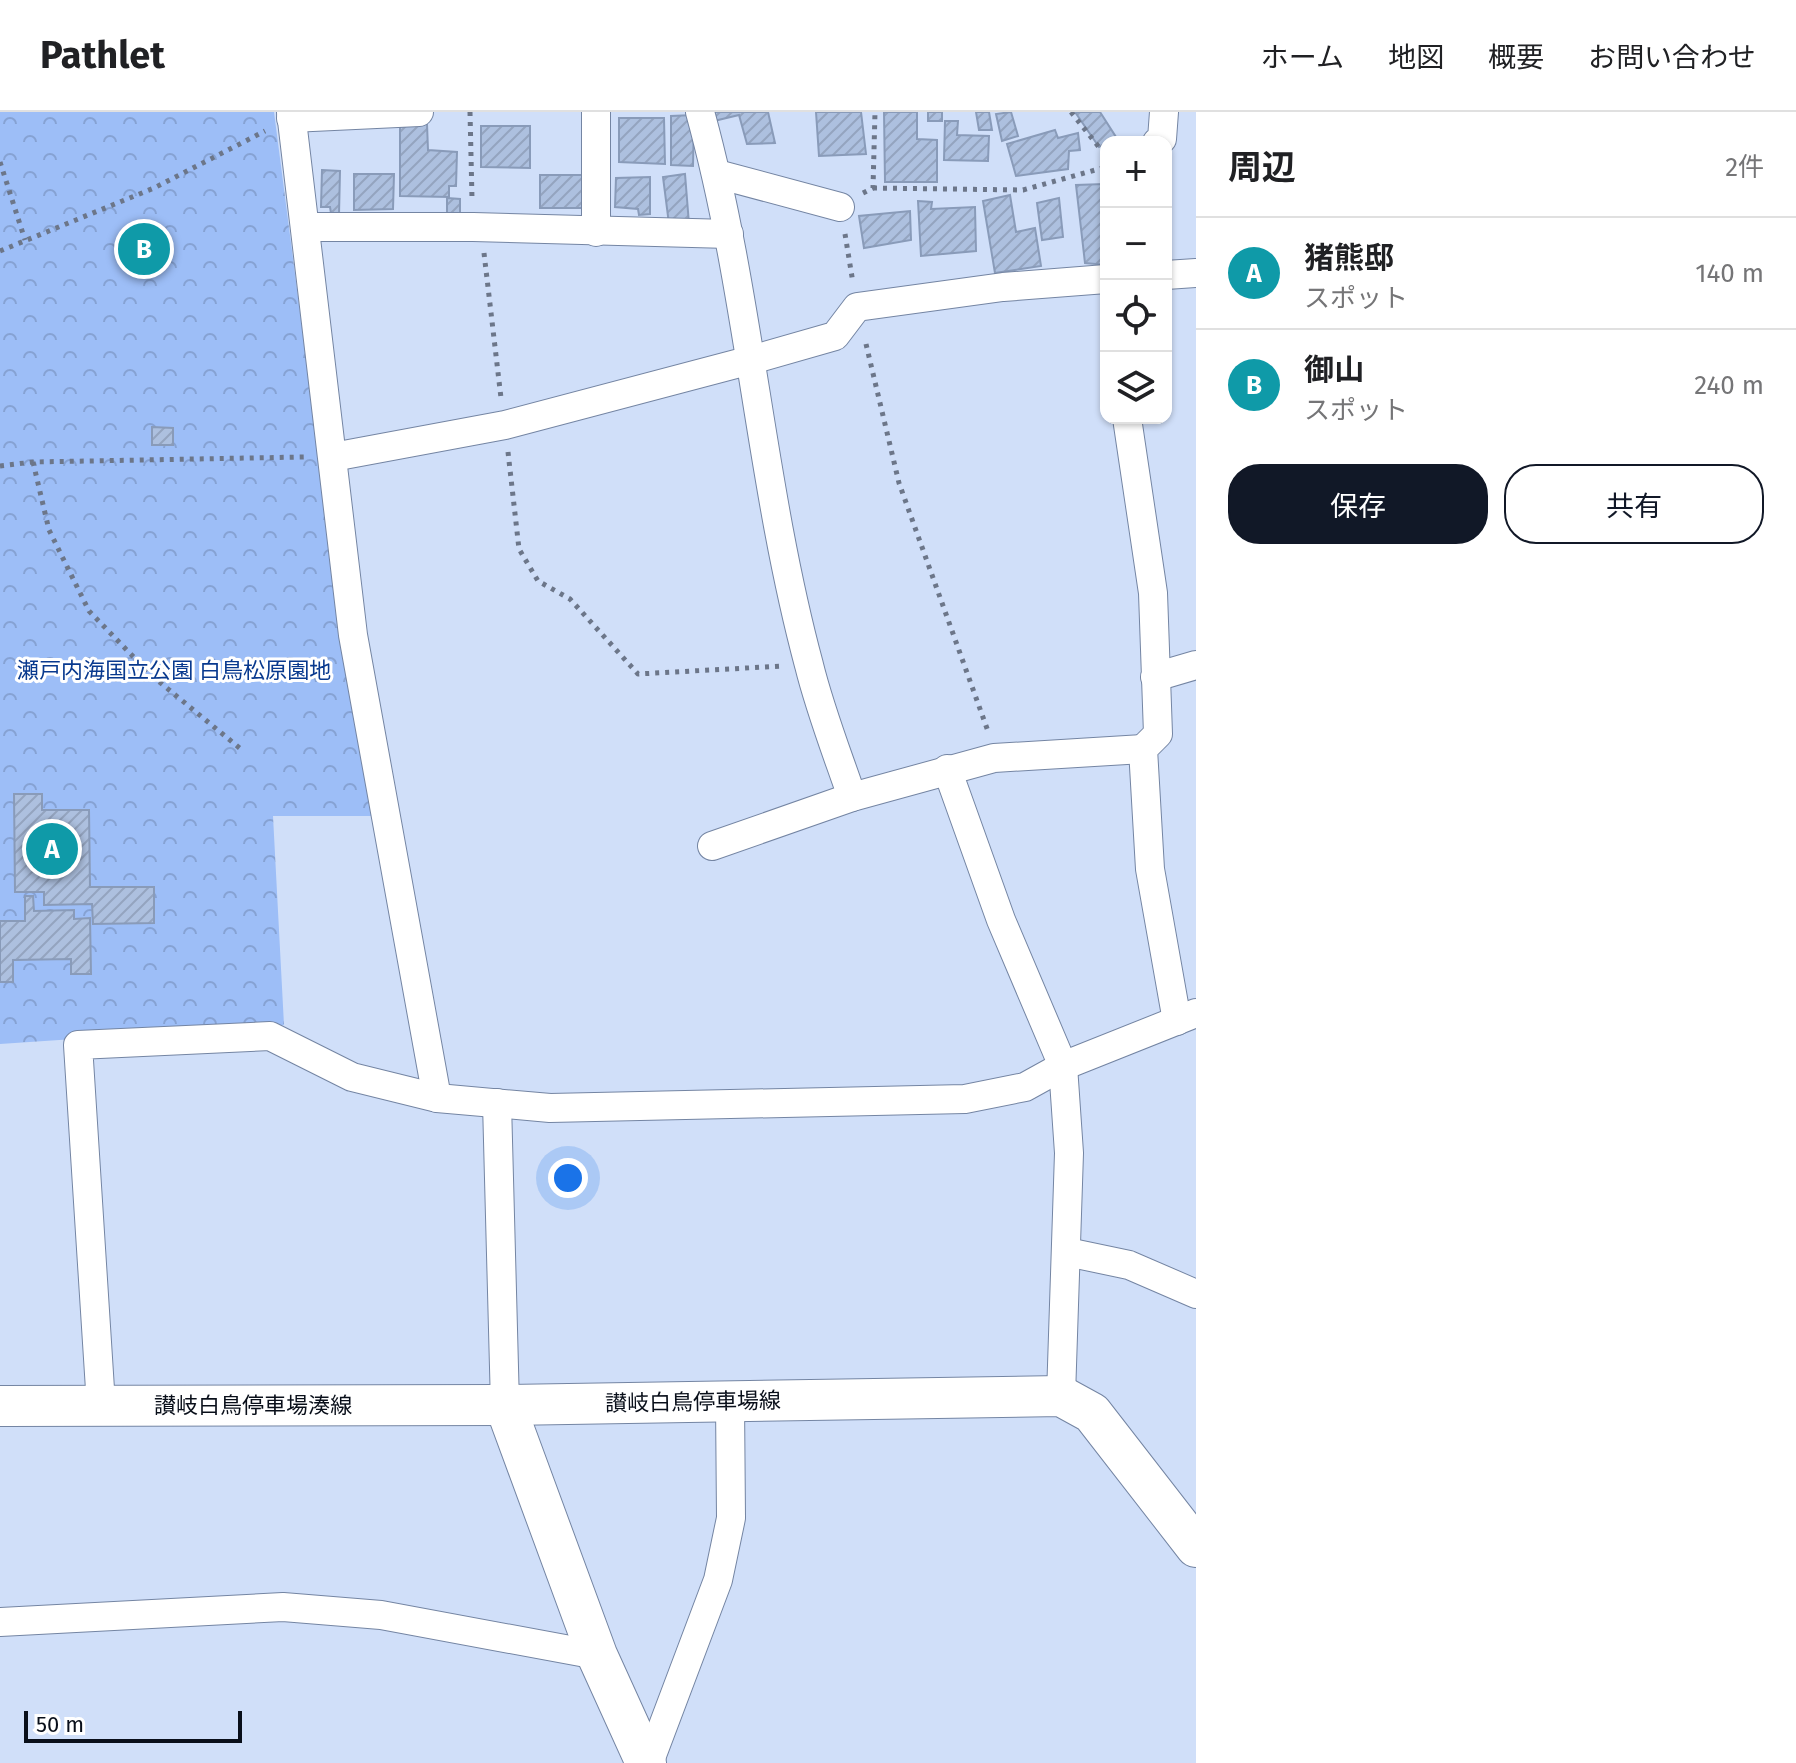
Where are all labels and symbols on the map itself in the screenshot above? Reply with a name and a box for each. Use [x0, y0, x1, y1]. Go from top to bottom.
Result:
pin: B [118, 219, 170, 279]
park label: 瀬戸内海国立公園 白鳥松原園地 [17, 657, 331, 684]
pin: A [26, 819, 78, 879]
your location [548, 1158, 588, 1198]
street label: 讃岐白鳥停車場線 [605, 1387, 781, 1417]
street label: 讃岐白鳥停車場湊線 [154, 1392, 352, 1419]
scale bar [24, 1707, 242, 1743]

